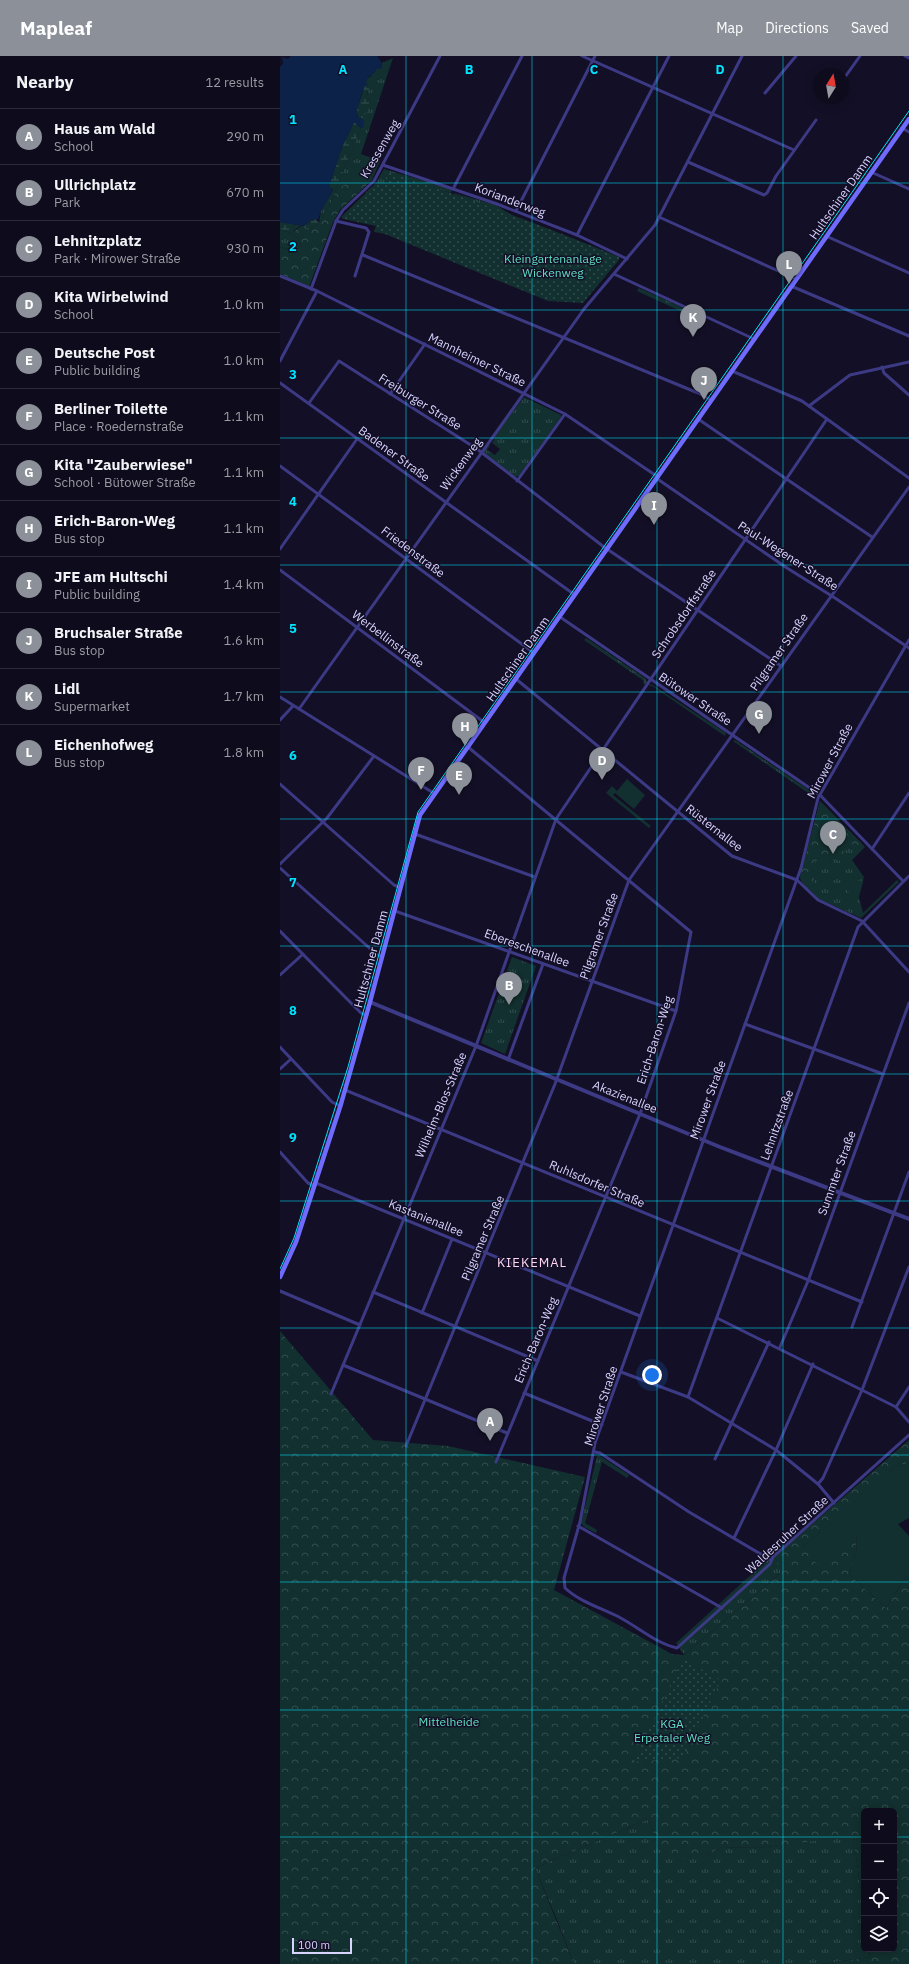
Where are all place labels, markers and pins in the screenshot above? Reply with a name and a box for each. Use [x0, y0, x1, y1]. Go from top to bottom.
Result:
pin: L [776, 251, 802, 284]
pin: K [680, 304, 706, 337]
pin: J [691, 367, 717, 400]
pin: I [641, 492, 667, 525]
pin: G [746, 701, 772, 734]
pin: H [452, 713, 478, 746]
pin: D [589, 747, 615, 780]
pin: F [408, 757, 434, 790]
pin: E [446, 762, 472, 795]
pin: C [820, 821, 846, 854]
pin: B [496, 972, 522, 1005]
pin: A [477, 1408, 503, 1441]

